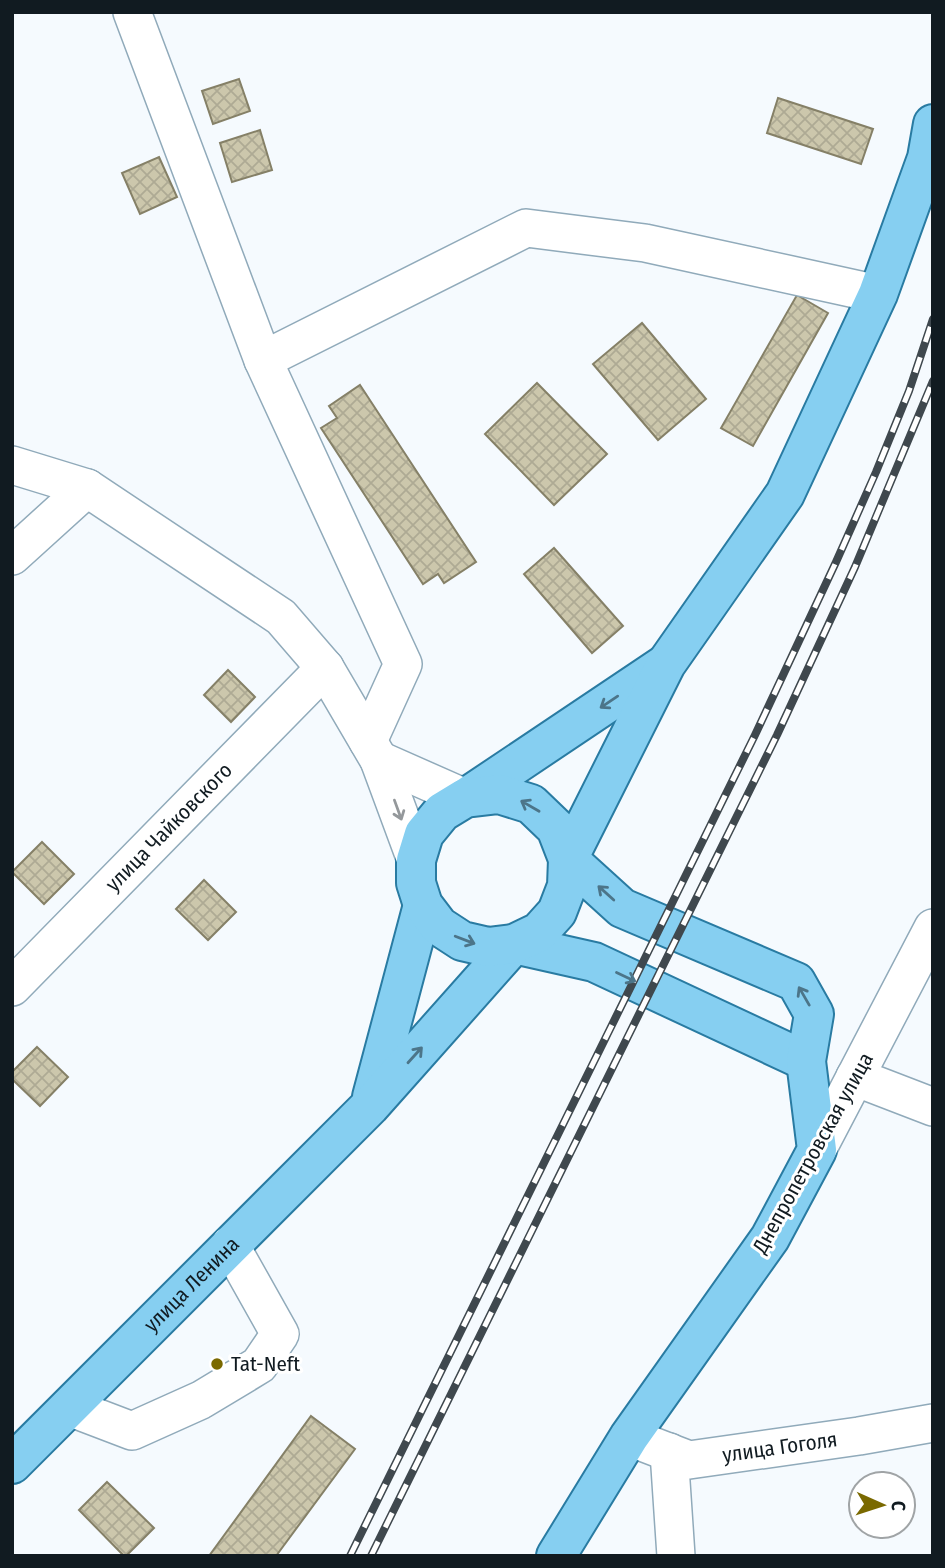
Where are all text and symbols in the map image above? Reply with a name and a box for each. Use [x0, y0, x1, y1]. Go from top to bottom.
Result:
one-way arrow [600, 695, 619, 709]
street label: улица Чайковского [100, 757, 238, 897]
one-way arrow [392, 798, 405, 820]
one-way arrow [520, 799, 540, 813]
one-way arrow [597, 885, 615, 901]
one-way arrow [453, 934, 475, 947]
one-way arrow [615, 971, 636, 984]
one-way arrow [797, 987, 811, 1007]
one-way arrow [407, 1047, 424, 1064]
street label: Днепропетровская улица [746, 1048, 879, 1259]
street label: улица Ленина [138, 1231, 245, 1338]
place label: Tat-Neft [231, 1351, 300, 1377]
marker: Tat-Neft [209, 1356, 225, 1372]
street label: улица Гоголя [721, 1426, 839, 1468]
north arrow [847, 1470, 917, 1540]
text: С [887, 1500, 910, 1511]

